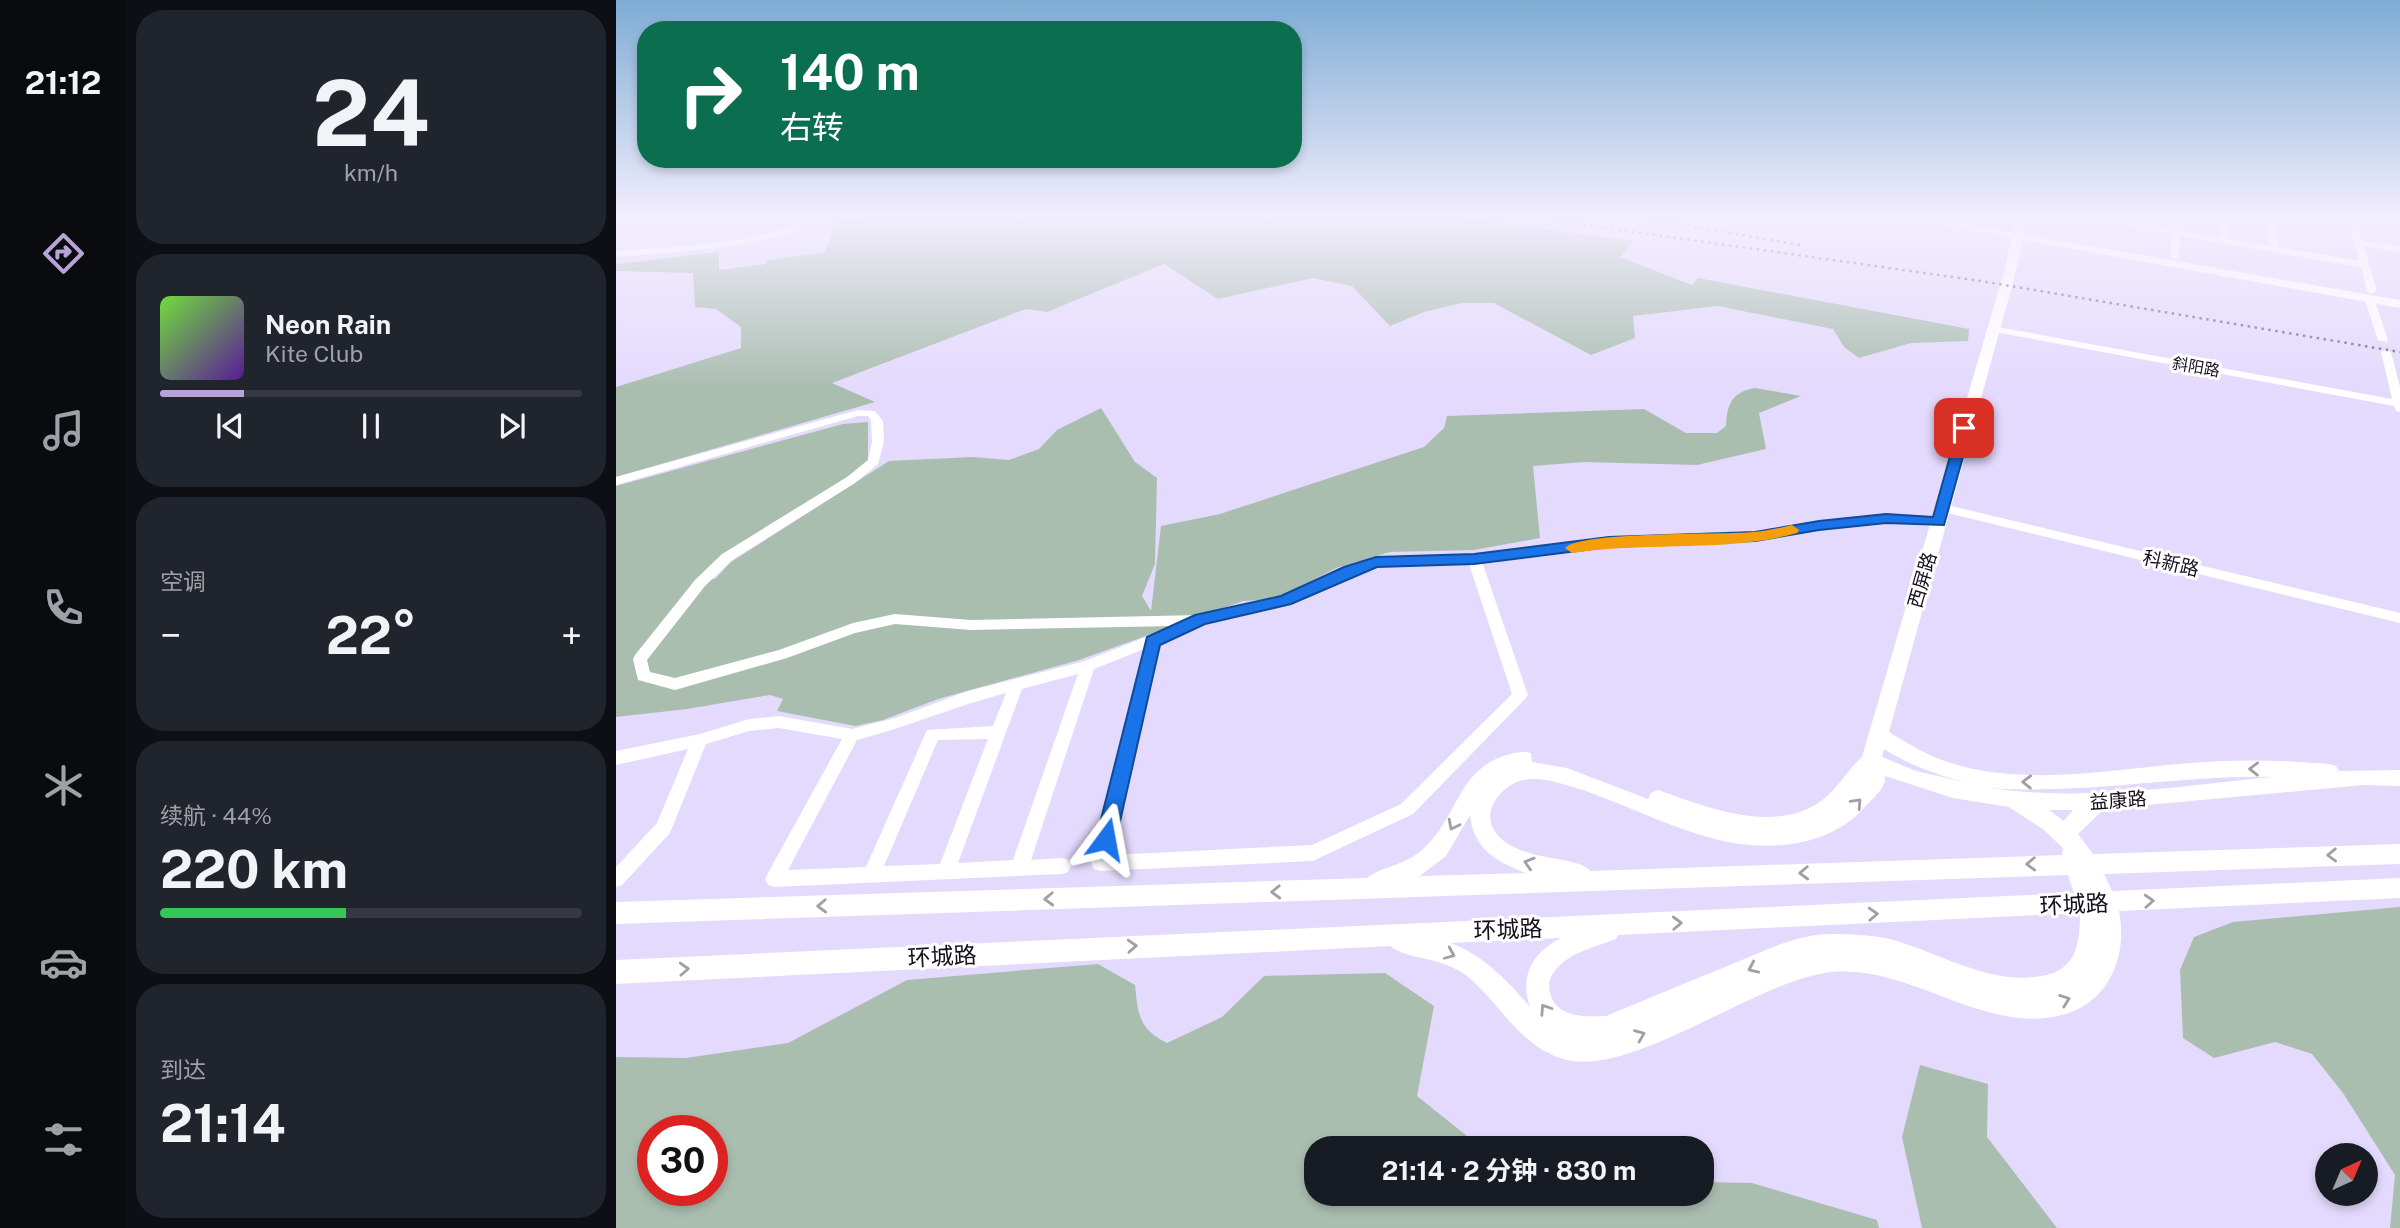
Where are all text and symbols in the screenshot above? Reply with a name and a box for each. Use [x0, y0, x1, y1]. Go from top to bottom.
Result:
text: 140 m [780, 43, 920, 101]
icon: right [665, 49, 756, 140]
text: 24 [312, 60, 430, 166]
text: 21:12 [25, 64, 101, 101]
text: 右转 [780, 109, 844, 146]
text: km/h [344, 159, 398, 186]
icon: directions [39, 229, 88, 278]
text: Neon Rain [265, 309, 391, 340]
text: Kite Club [265, 340, 363, 367]
street label: 斜阳路 [2171, 353, 2221, 381]
pin [1934, 398, 1994, 458]
icon: music [39, 406, 88, 455]
icon: previous [211, 407, 249, 445]
icon: pause [352, 407, 390, 445]
icon: next [493, 407, 531, 445]
icon: arrive [1945, 409, 1983, 447]
street label: 科新路 [2141, 546, 2201, 580]
street label: 西屏路 [1904, 550, 1940, 610]
text: 空调 [160, 568, 206, 595]
icon: phone [39, 583, 88, 632]
text: 22° [326, 605, 416, 666]
text: − [160, 613, 181, 658]
text: + [561, 613, 582, 658]
icon: climate [39, 761, 88, 810]
one-way arrow [2249, 761, 2259, 777]
one-way arrow [2022, 775, 2033, 790]
street label: 益康路 [2089, 787, 2147, 813]
one-way arrow [1849, 798, 1862, 811]
text: 续航 · 44% [160, 802, 272, 829]
position arrow [1069, 802, 1143, 876]
one-way arrow [1447, 818, 1461, 830]
text: 220 km [160, 839, 348, 900]
one-way arrow [2326, 847, 2337, 863]
one-way arrow [2025, 856, 2036, 871]
one-way arrow [1523, 857, 1536, 871]
one-way arrow [1798, 865, 1809, 880]
one-way arrow [1271, 884, 1282, 899]
street label: 环城路 [2039, 889, 2109, 919]
one-way arrow [1043, 892, 1054, 907]
one-way arrow [2144, 893, 2155, 908]
one-way arrow [816, 899, 827, 914]
one-way arrow [1867, 907, 1878, 922]
street label: 环城路 [1473, 914, 1543, 944]
one-way arrow [1672, 915, 1683, 931]
icon: car [39, 938, 88, 987]
one-way arrow [1126, 939, 1137, 954]
street label: 环城路 [907, 941, 977, 971]
one-way arrow [1443, 946, 1455, 960]
one-way arrow [1748, 960, 1760, 974]
one-way arrow [679, 961, 690, 976]
one-way arrow [2059, 994, 2071, 1008]
one-way arrow [1541, 1004, 1554, 1017]
one-way arrow [1633, 1030, 1645, 1044]
text: 到达 [160, 1056, 206, 1083]
text: 21:14 [160, 1093, 286, 1154]
icon: filters [39, 1115, 88, 1164]
speed limit sign: 30 [637, 1115, 728, 1206]
north arrow [2315, 1143, 2378, 1206]
map controls [2315, 1143, 2378, 1206]
text: 21:14 · 2 分钟 · 830 m [1382, 1155, 1636, 1186]

